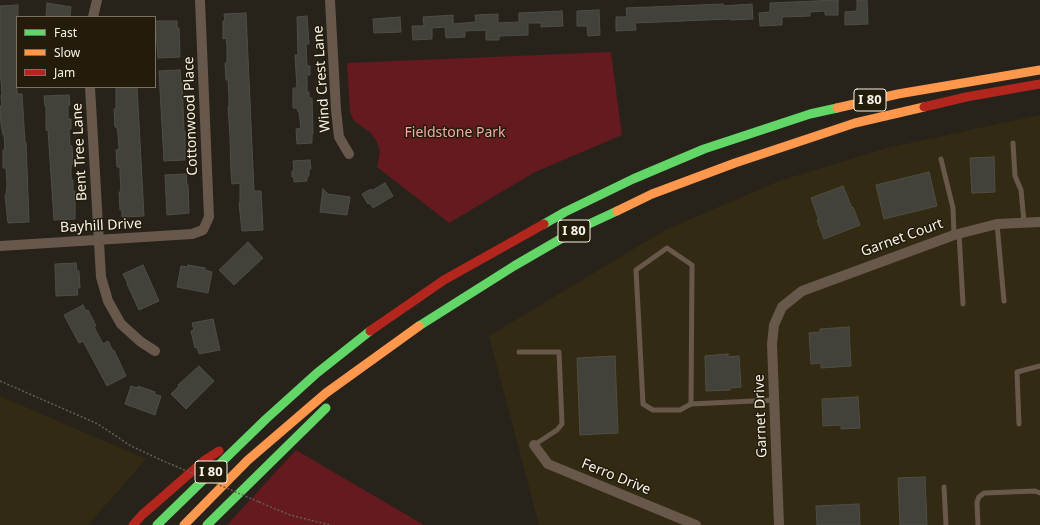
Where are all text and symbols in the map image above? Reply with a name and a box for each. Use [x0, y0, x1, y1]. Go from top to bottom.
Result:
legend [16, 16, 156, 88]
text: Fast [54, 24, 77, 41]
street label: Wind Crest Lane [310, 25, 334, 133]
text: Slow [54, 44, 80, 61]
street label: Cottonwood Place [181, 56, 201, 176]
text: Jam [54, 64, 75, 81]
road number: I 80 [854, 89, 886, 111]
street label: Bent Tree Lane [69, 103, 91, 201]
park label: Fieldstone Park [405, 125, 505, 141]
street label: Bayhill Drive [60, 215, 142, 237]
street label: Garnet Court [859, 215, 945, 261]
road number: I 80 [558, 220, 590, 242]
street label: Garnet Drive [751, 374, 771, 458]
street label: Ferro Drive [579, 456, 653, 498]
road number: I 80 [195, 461, 227, 483]

